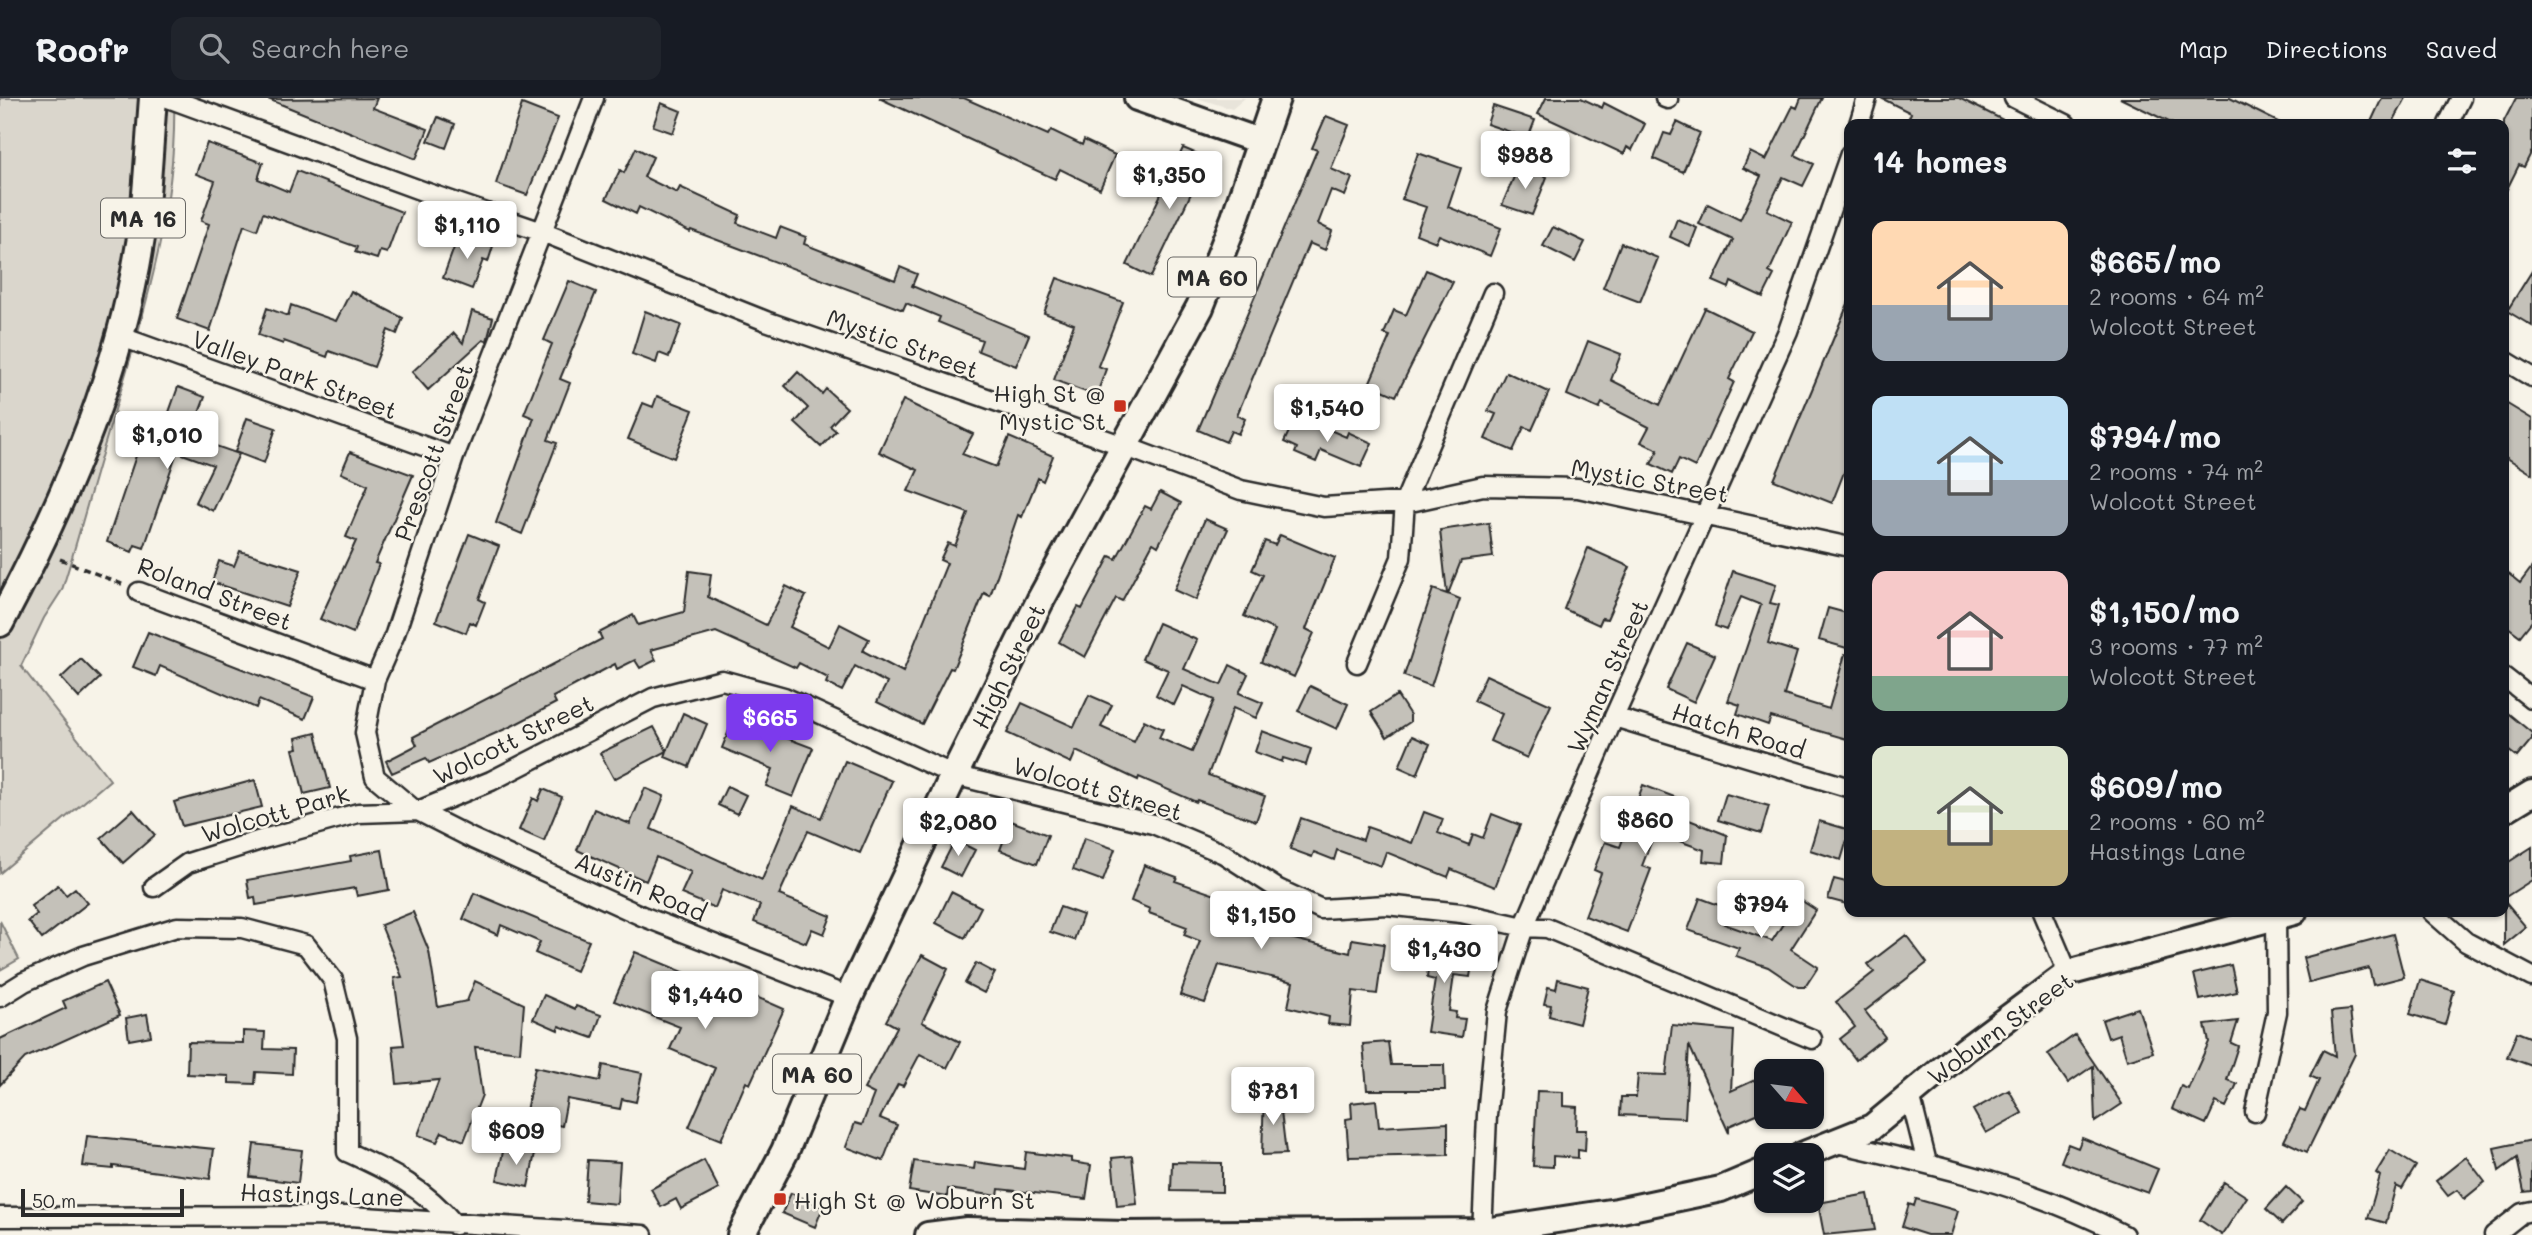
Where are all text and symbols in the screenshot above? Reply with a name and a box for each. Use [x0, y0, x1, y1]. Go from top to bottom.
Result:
search box [171, 17, 661, 80]
text: Roofr [35, 27, 129, 70]
icon: search [195, 29, 233, 67]
text: Search here [251, 31, 409, 65]
text: Map [2179, 33, 2228, 64]
text: Directions [2266, 33, 2388, 64]
text: Saved [2426, 33, 2497, 64]
pin: $988 [1484, 132, 1566, 191]
text: $988 [1497, 139, 1553, 169]
text: 14 homes [1872, 141, 2008, 181]
icon: filters [2443, 142, 2481, 180]
pin: $1,350 [1112, 152, 1226, 211]
text: $1,350 [1132, 159, 1206, 189]
road number: MA 16 [101, 198, 185, 238]
pin: $1,110 [410, 202, 524, 261]
text: $1,110 [434, 209, 500, 239]
text: $665/mo [2089, 241, 2221, 281]
icon: home [1928, 249, 2012, 333]
road number: MA 60 [1168, 258, 1256, 296]
text: 2 rooms · 64 m² [2089, 281, 2264, 311]
street label: Mystic Street [823, 301, 983, 385]
text: Wolcott Street [2089, 311, 2257, 341]
street label: Valley Park Street [188, 322, 402, 426]
street label: Prescott Street [386, 359, 480, 545]
place label: High St @ Mystic St [993, 377, 1106, 436]
pin: $1,540 [1270, 384, 1384, 444]
text: $1,540 [1290, 392, 1364, 422]
marker: High St @ Mystic St [1112, 398, 1128, 414]
pin: $1,010 [110, 412, 224, 471]
text: $794/mo [2089, 416, 2221, 456]
text: $1,010 [131, 419, 203, 449]
icon: home [1928, 424, 2012, 508]
street label: Mystic Street [1569, 451, 1731, 509]
text: 2 rooms · 74 m² [2089, 456, 2263, 486]
text: Wolcott Street [2089, 486, 2257, 516]
street label: Roland Street [133, 549, 297, 637]
text: $1,150/mo [2089, 591, 2240, 631]
street label: Wyman Street [1559, 594, 1655, 758]
street label: High Street [964, 598, 1052, 734]
icon: home [1928, 599, 2012, 683]
text: 3 rooms · 77 m² [2089, 631, 2263, 661]
text: Wolcott Street [2089, 661, 2257, 691]
street label: Wolcott Street [428, 687, 598, 791]
pin: $665 [729, 694, 811, 754]
street label: Hatch Road [1669, 695, 1809, 765]
text: $665 [742, 702, 798, 732]
street label: Wolcott Street [1010, 749, 1186, 827]
text: $609/mo [2089, 766, 2223, 806]
icon: home [1928, 774, 2012, 858]
street label: Wolcott Park [197, 777, 353, 849]
pin: $860 [1604, 796, 1686, 856]
pin: $2,080 [901, 798, 1015, 858]
text: $860 [1616, 804, 1674, 834]
text: $2,080 [919, 806, 997, 836]
text: 2 rooms · 60 m² [2089, 806, 2265, 836]
text: Hastings Lane [2089, 836, 2246, 866]
street label: Austin Road [570, 844, 712, 928]
pin: $794 [1720, 880, 1802, 940]
text: $794 [1733, 888, 1789, 918]
pin: $1,150 [1204, 892, 1318, 951]
text: $1,150 [1226, 899, 1296, 929]
pin: $1,430 [1387, 926, 1501, 985]
text: $1,430 [1407, 933, 1481, 963]
street label: Woburn Street [1921, 965, 2079, 1091]
pin: $1,440 [648, 972, 762, 1031]
text: $1,440 [667, 979, 743, 1009]
road number: MA 60 [773, 1054, 861, 1093]
north arrow [1754, 1059, 1824, 1129]
map controls [1754, 1059, 1824, 1213]
pin: $781 [1232, 1068, 1314, 1127]
text: $781 [1247, 1075, 1299, 1105]
pin: $609 [475, 1108, 557, 1167]
text: $609 [488, 1115, 544, 1145]
button: layers [1754, 1143, 1824, 1213]
street label: Hastings Lane [240, 1176, 404, 1212]
place label: High St @ Woburn St [794, 1184, 1035, 1215]
scale bar [21, 1186, 184, 1218]
text: 50 m [32, 1188, 76, 1213]
marker: High St @ Woburn St [772, 1191, 788, 1207]

